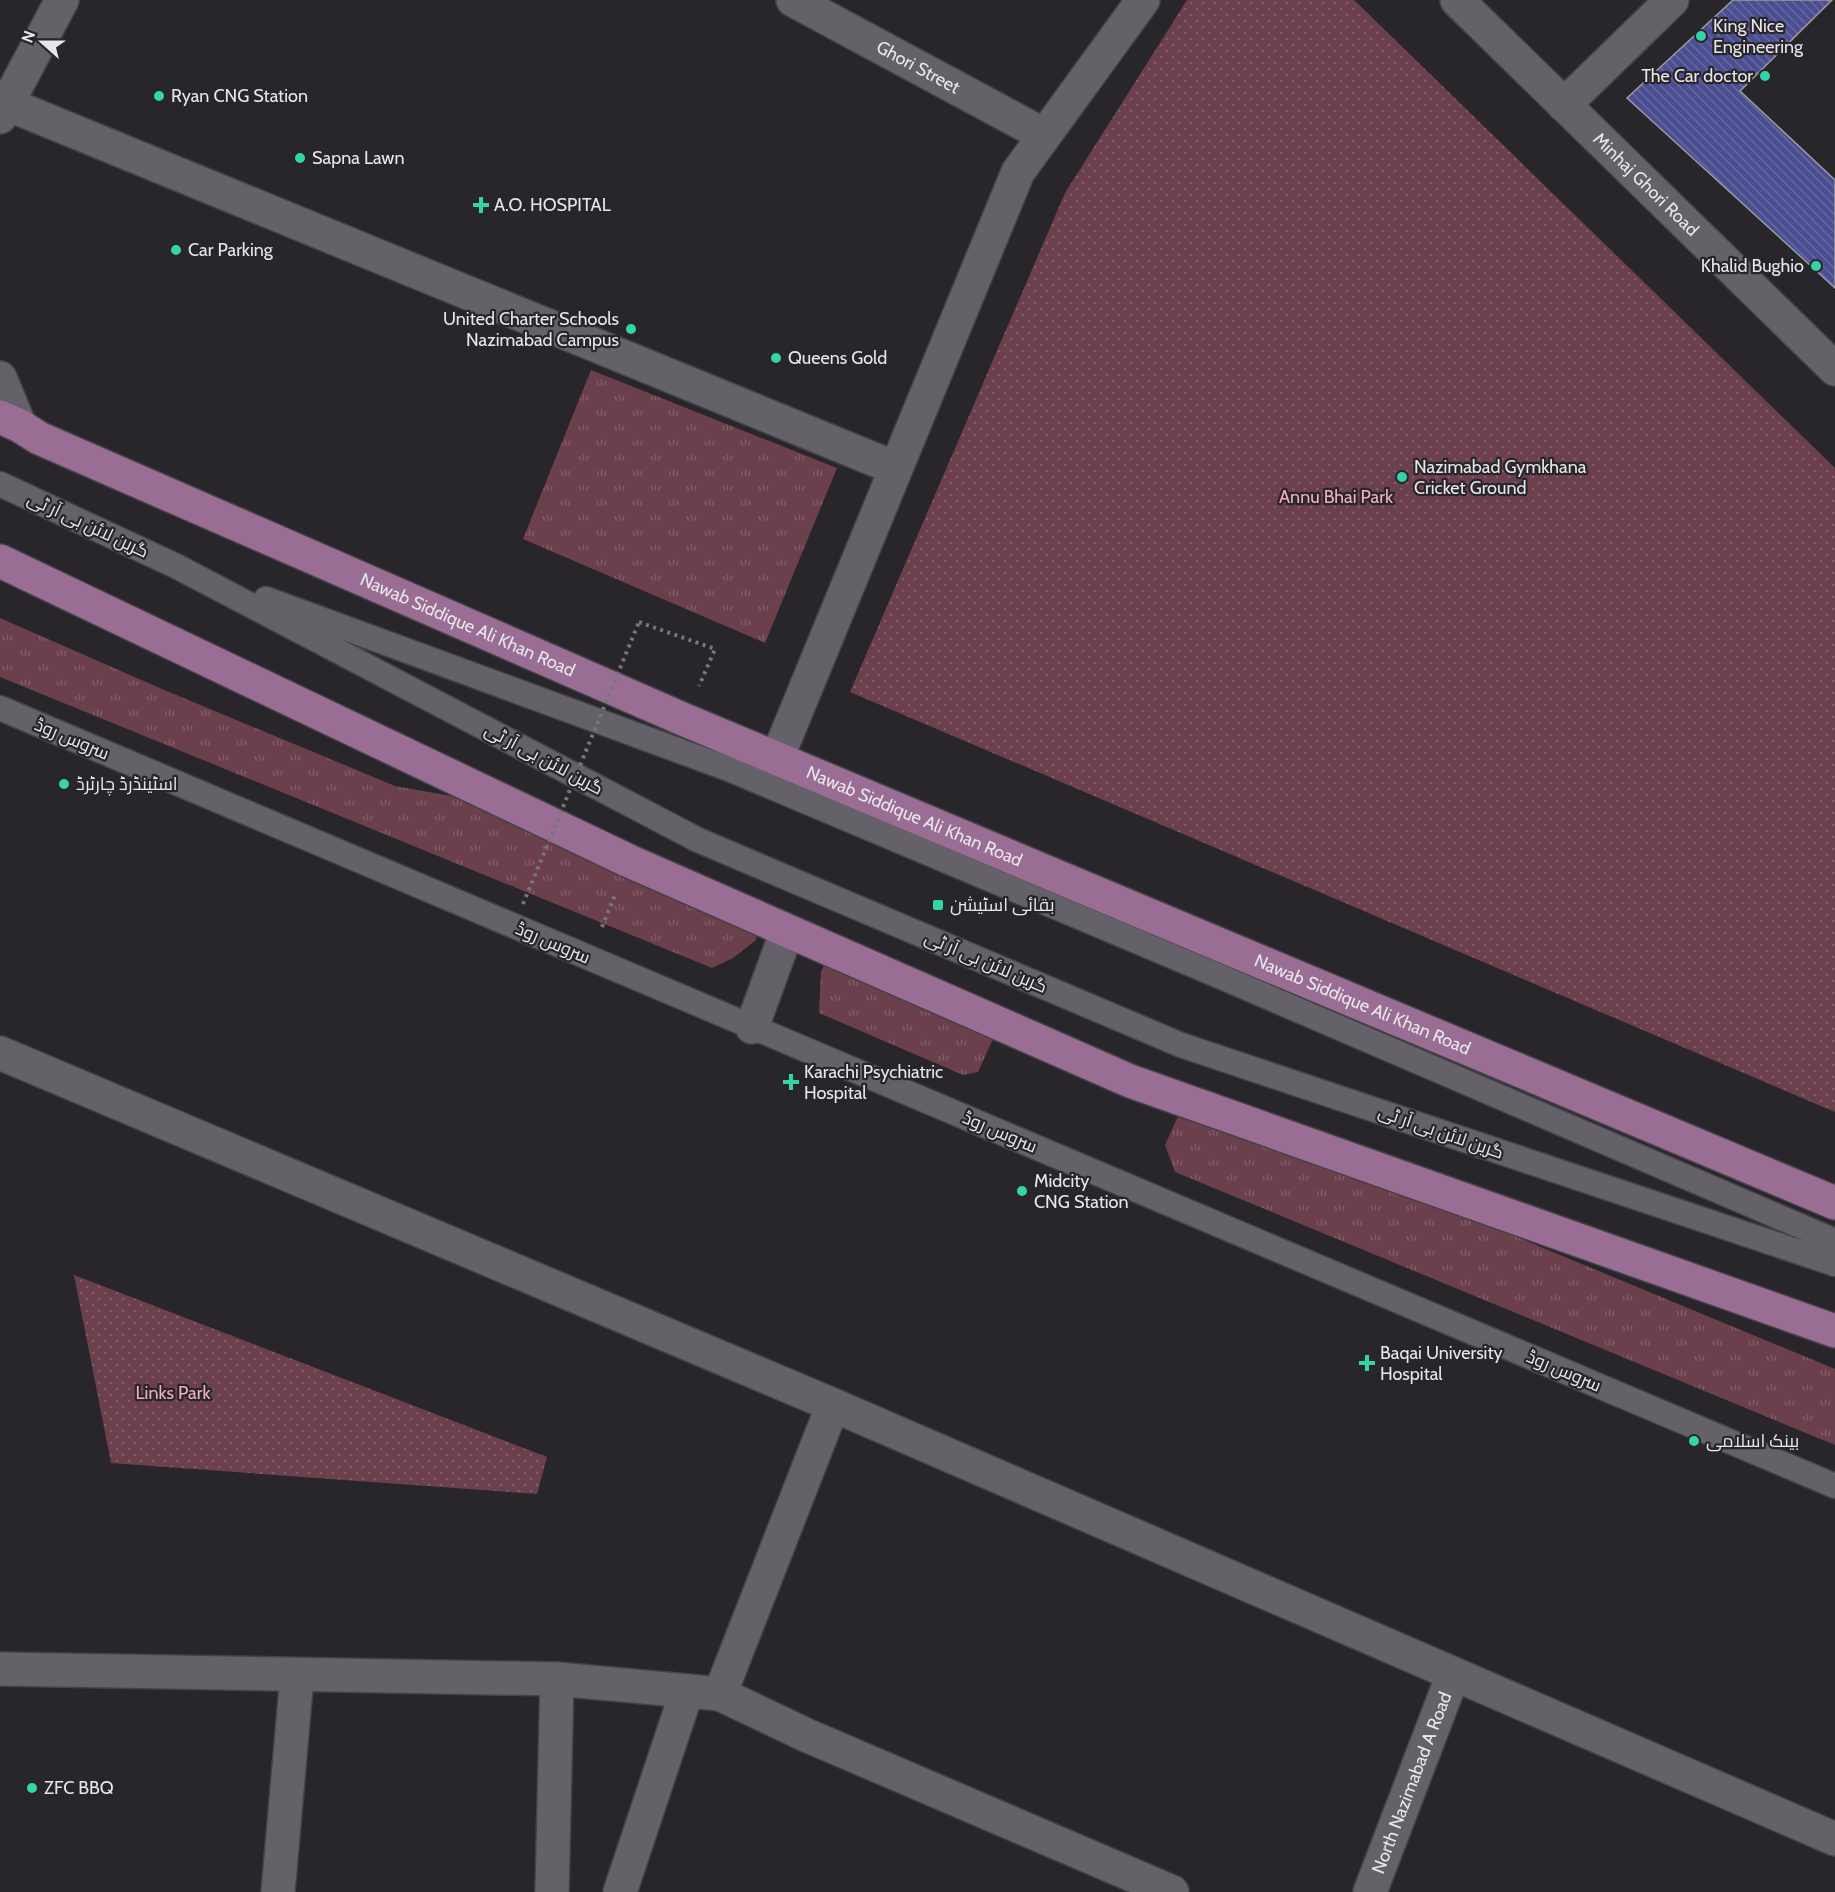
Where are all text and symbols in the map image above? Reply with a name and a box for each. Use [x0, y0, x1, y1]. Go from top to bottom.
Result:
north arrow [12, 12, 72, 72]
place label: King Nice Engineering [1713, 15, 1804, 58]
text: N [18, 28, 39, 45]
marker: King Nice Engineering [1694, 29, 1708, 43]
street label: Ghori Street [873, 36, 964, 99]
place label: The Car doctor [1641, 65, 1753, 87]
marker: The Car doctor [1758, 69, 1772, 83]
place label: Ryan CNG Station [171, 85, 308, 107]
marker: Ryan CNG Station [152, 89, 166, 103]
street label: Minhaj Ghori Road [1589, 128, 1703, 241]
place label: Sapna Lawn [312, 147, 404, 169]
marker: Sapna Lawn [293, 151, 307, 165]
place label: A.O. HOSPITAL [494, 194, 611, 216]
marker: A.O. HOSPITAL [472, 196, 490, 214]
place label: Car Parking [188, 239, 274, 261]
marker: Car Parking [169, 243, 183, 257]
place label: Khalid Bughio [1701, 255, 1804, 277]
marker: Khalid Bughio [1809, 259, 1823, 273]
place label: United Charter Schools Nazimabad Campus [443, 308, 619, 351]
marker: United Charter Schools Nazimabad Campus [624, 322, 638, 336]
place label: Queens Gold [788, 347, 887, 369]
marker: Queens Gold [769, 351, 783, 365]
place label: Nazimabad Gymkhana Cricket Ground [1414, 456, 1587, 499]
marker: Nazimabad Gymkhana Cricket Ground [1395, 470, 1409, 484]
park label: Annu Bhai Park [1279, 486, 1394, 508]
street label: گرین لائن بی آر ٹی [24, 487, 152, 563]
street label: Nawab Siddique Ali Khan Road [357, 569, 578, 682]
street label: سروس روڈ [31, 713, 113, 765]
street label: گرین لائن بی آر ٹی [481, 719, 607, 799]
street label: Nawab Siddique Ali Khan Road [803, 761, 1026, 871]
place label: اسٹینڈرڈ چارٹرڈ [76, 773, 178, 796]
marker: اسٹینڈرڈ چارٹرڈ [57, 777, 71, 791]
place label: بقائی اسٹیشن [950, 894, 1054, 916]
marker: بقائی اسٹیشن [931, 898, 945, 912]
street label: سروس روڈ [512, 917, 594, 969]
street label: گرین لائن بی آر ٹی [921, 926, 1051, 998]
street label: Nawab Siddique Ali Khan Road [1251, 949, 1474, 1060]
place label: Karachi Psychiatric Hospital [804, 1061, 943, 1104]
marker: Karachi Psychiatric Hospital [782, 1073, 800, 1091]
street label: گرین لائن بی آر ٹی [1375, 1100, 1507, 1164]
street label: سروس روڈ [959, 1106, 1041, 1158]
place label: Midcity CNG Station [1034, 1170, 1129, 1213]
marker: Midcity CNG Station [1015, 1184, 1029, 1198]
place label: Baqai University Hospital [1380, 1342, 1503, 1385]
street label: سروس روڈ [1523, 1345, 1605, 1397]
marker: Baqai University Hospital [1358, 1354, 1376, 1372]
park label: Links Park [136, 1382, 211, 1404]
place label: بینک اسلامی [1706, 1430, 1799, 1452]
marker: بینک اسلامی [1687, 1434, 1701, 1448]
street label: North Nazimabad A Road [1367, 1689, 1457, 1877]
place label: ZFC BBQ [44, 1777, 114, 1799]
marker: ZFC BBQ [25, 1781, 39, 1795]

